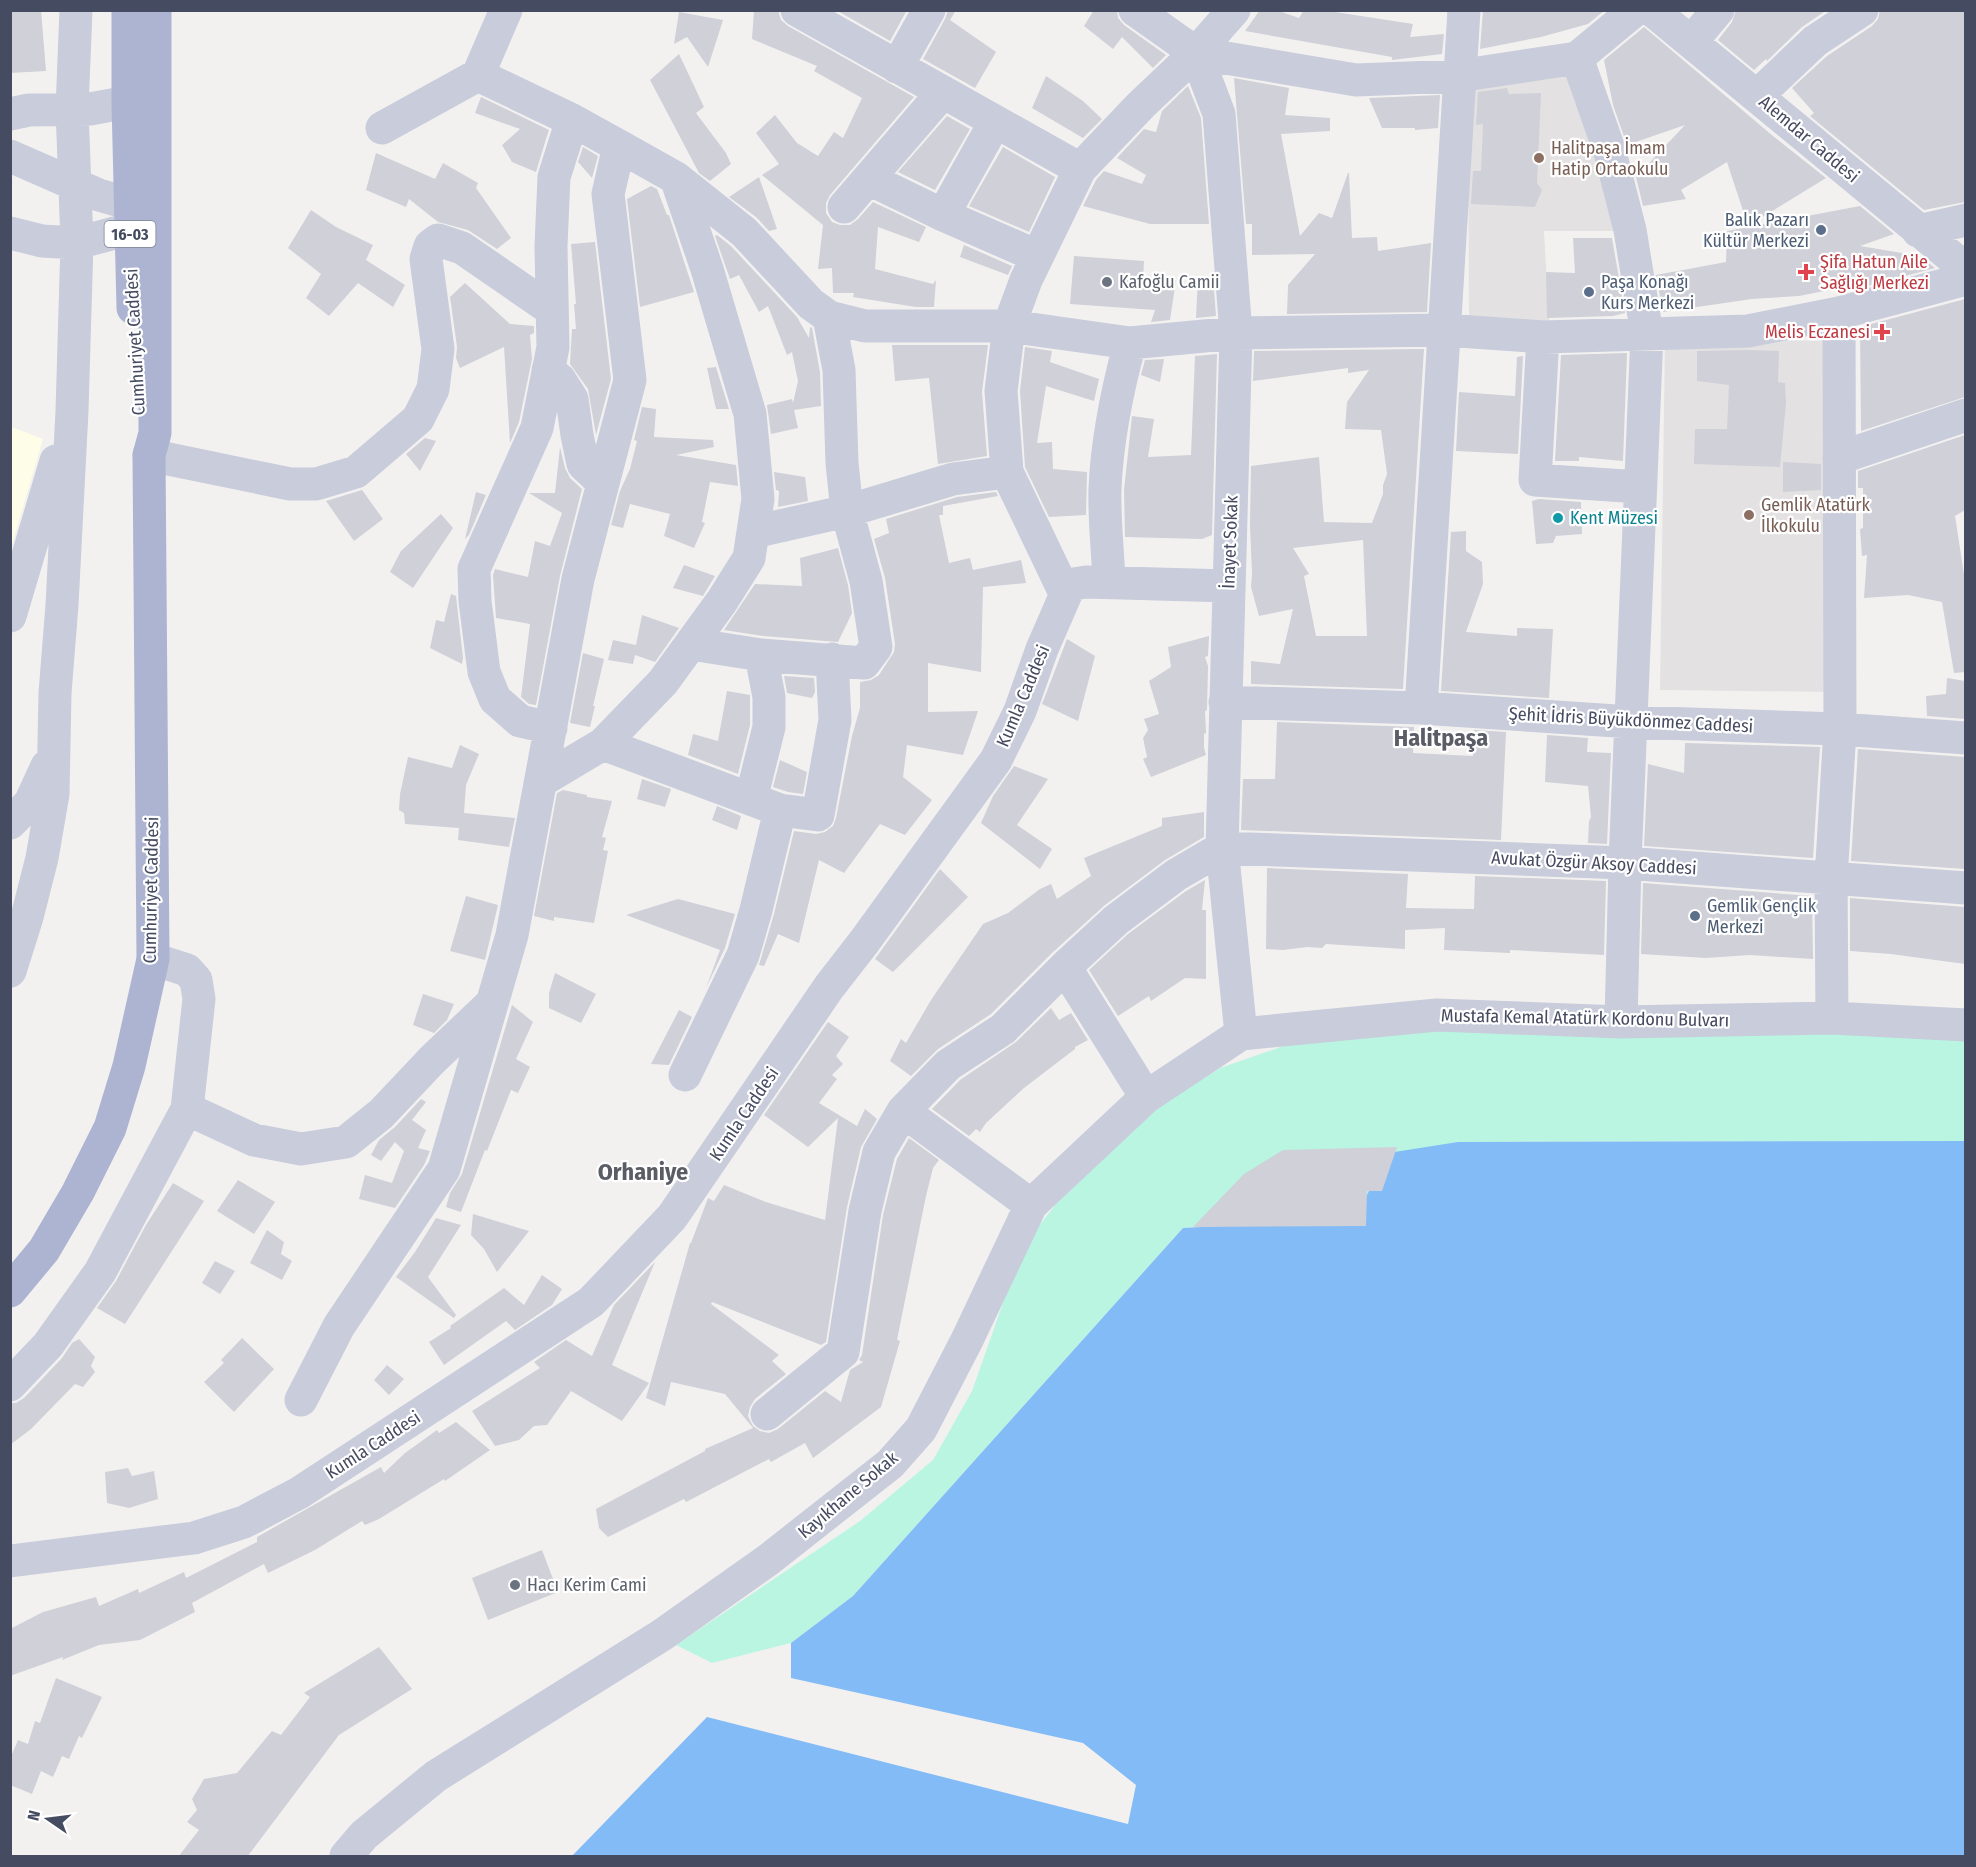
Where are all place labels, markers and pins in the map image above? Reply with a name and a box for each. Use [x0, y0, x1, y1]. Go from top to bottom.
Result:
place label: Halitpaşa İmam Hatip Ortaokulu [1551, 137, 1668, 180]
marker: Halitpaşa İmam Hatip Ortaokulu [1532, 151, 1546, 165]
place label: Balık Pazarı Kültür Merkezi [1703, 209, 1809, 252]
marker: Balık Pazarı Kültür Merkezi [1814, 223, 1828, 237]
place label: Şifa Hatun Aile Sağlığı Merkezi [1820, 251, 1929, 294]
marker: Şifa Hatun Aile Sağlığı Merkezi [1797, 263, 1815, 281]
place label: Kafoğlu Camii [1119, 271, 1220, 293]
place label: Paşa Konağı Kurs Merkezi [1601, 271, 1694, 314]
marker: Kafoğlu Camii [1100, 275, 1114, 289]
marker: Paşa Konağı Kurs Merkezi [1582, 285, 1596, 299]
place label: Melis Eczanesi [1765, 321, 1870, 343]
marker: Melis Eczanesi [1875, 325, 1889, 339]
place label: Gemlik Atatürk İlkokulu [1761, 494, 1871, 537]
place label: Kent Müzesi [1570, 507, 1658, 529]
marker: Gemlik Atatürk İlkokulu [1742, 508, 1756, 522]
marker: Kent Müzesi [1551, 511, 1565, 525]
place label: Gemlik Gençlik Merkezi [1707, 895, 1817, 938]
marker: Gemlik Gençlik Merkezi [1688, 909, 1702, 923]
place label: Hacı Kerim Cami [527, 1574, 646, 1596]
marker: Hacı Kerim Cami [508, 1578, 522, 1592]

